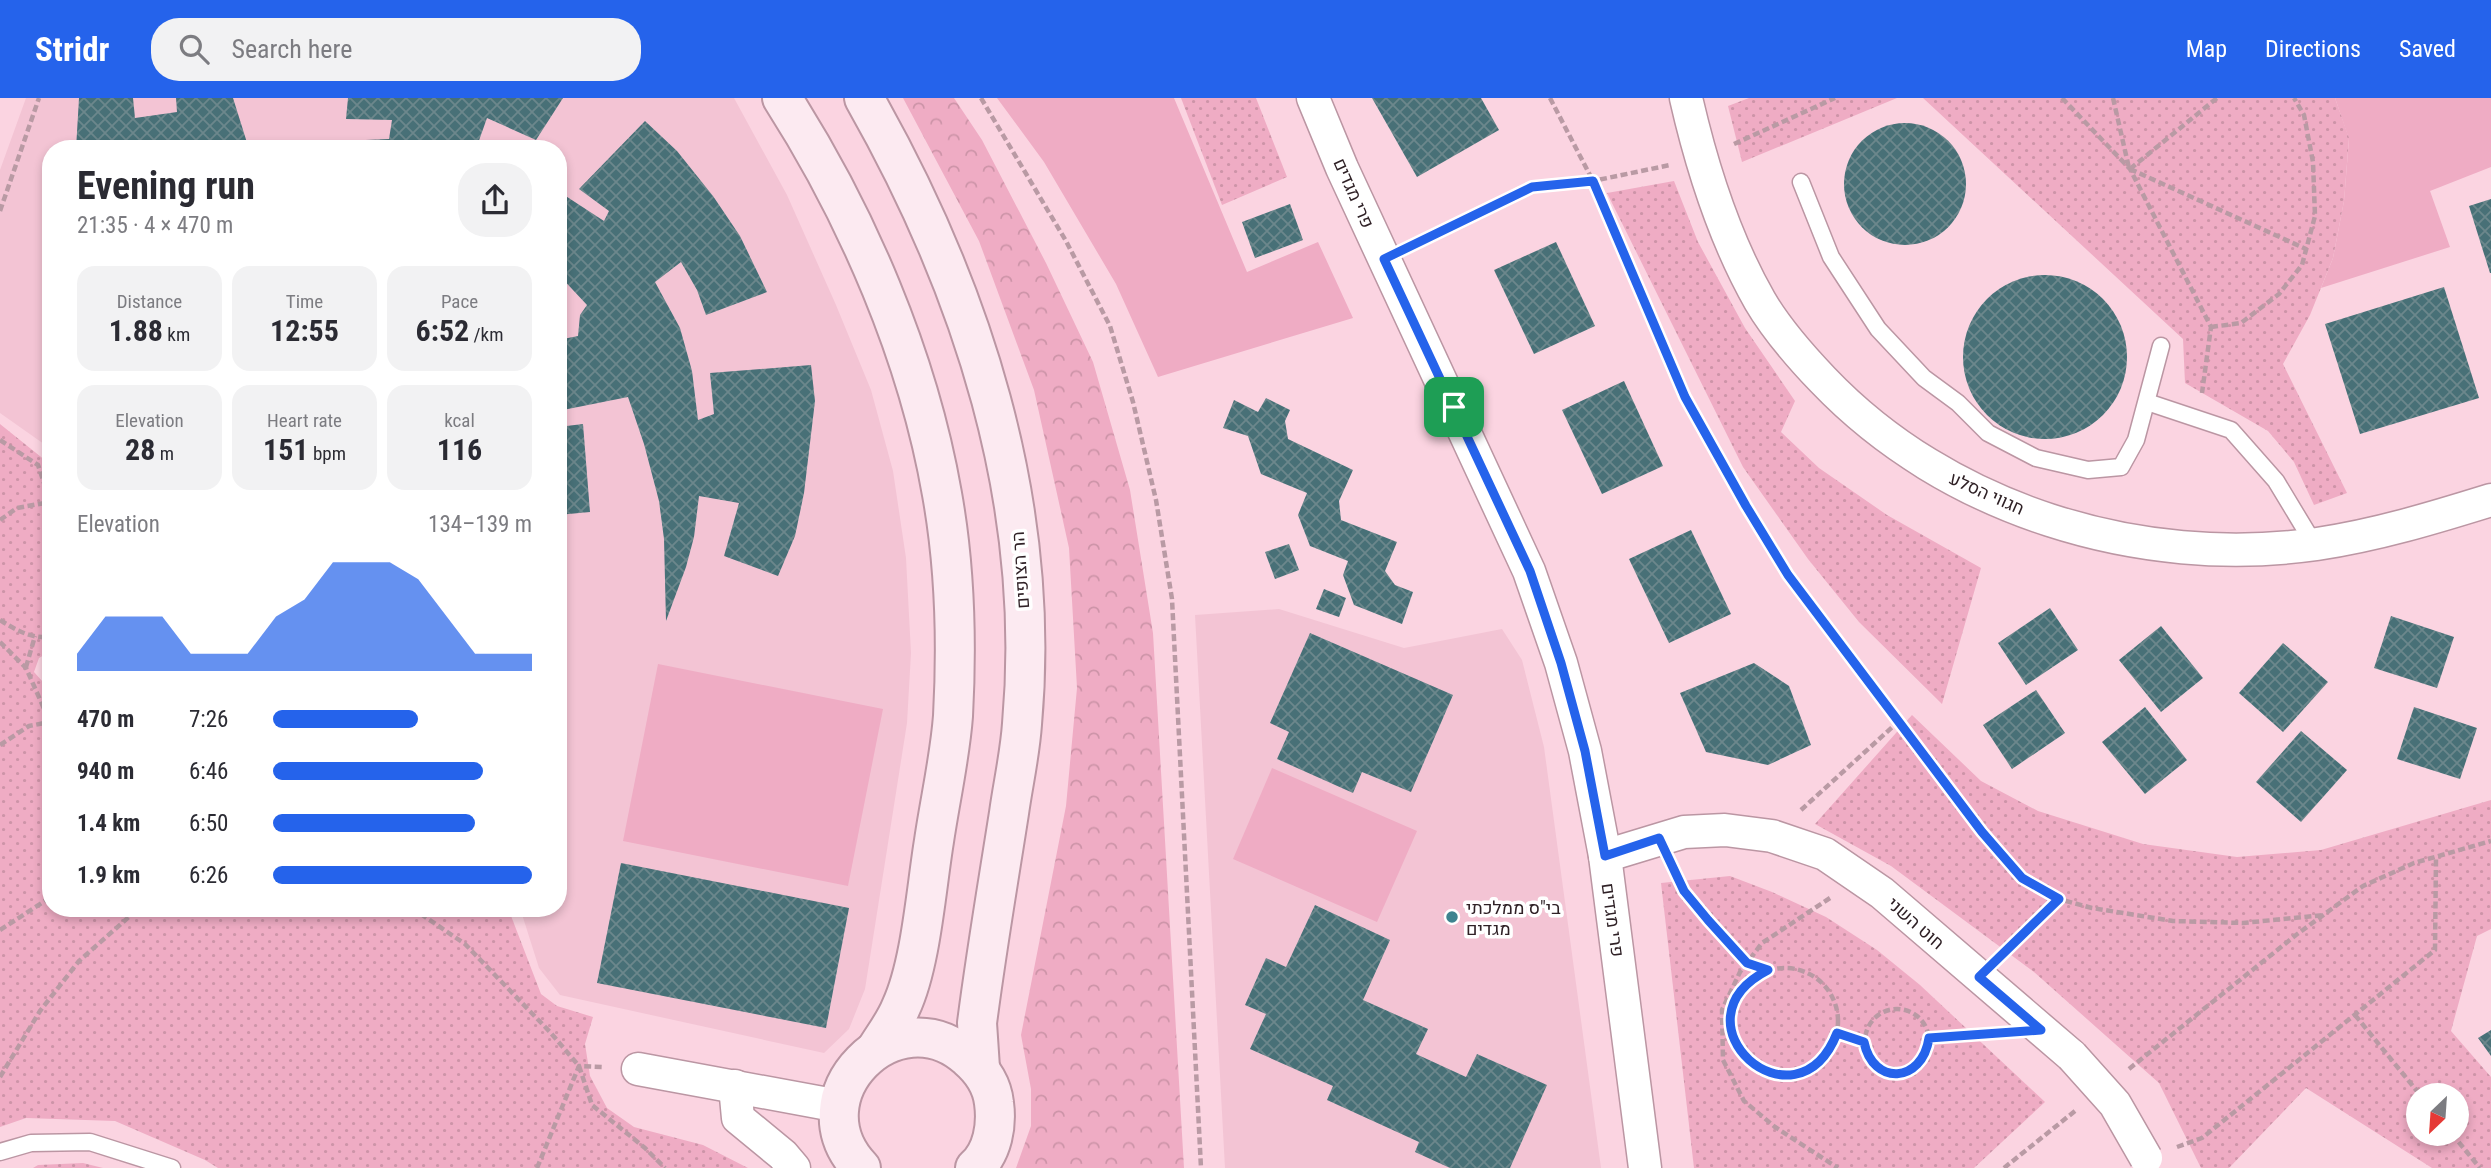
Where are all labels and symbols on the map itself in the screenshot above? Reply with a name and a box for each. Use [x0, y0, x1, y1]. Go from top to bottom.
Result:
street label: פרי מגדים [1329, 155, 1379, 231]
pin [1424, 377, 1484, 437]
street label: חגווי הסלע [1946, 467, 2028, 519]
street label: הר הצופים [1007, 531, 1033, 609]
street label: פרי מגדים [1597, 882, 1629, 958]
street label: חוט השני [1883, 893, 1949, 953]
place label: בי"ס ממלכתי מגדים [1466, 897, 1561, 939]
marker: בי"ס ממלכתי מגדים [1444, 909, 1460, 925]
north arrow [2406, 1083, 2469, 1146]

